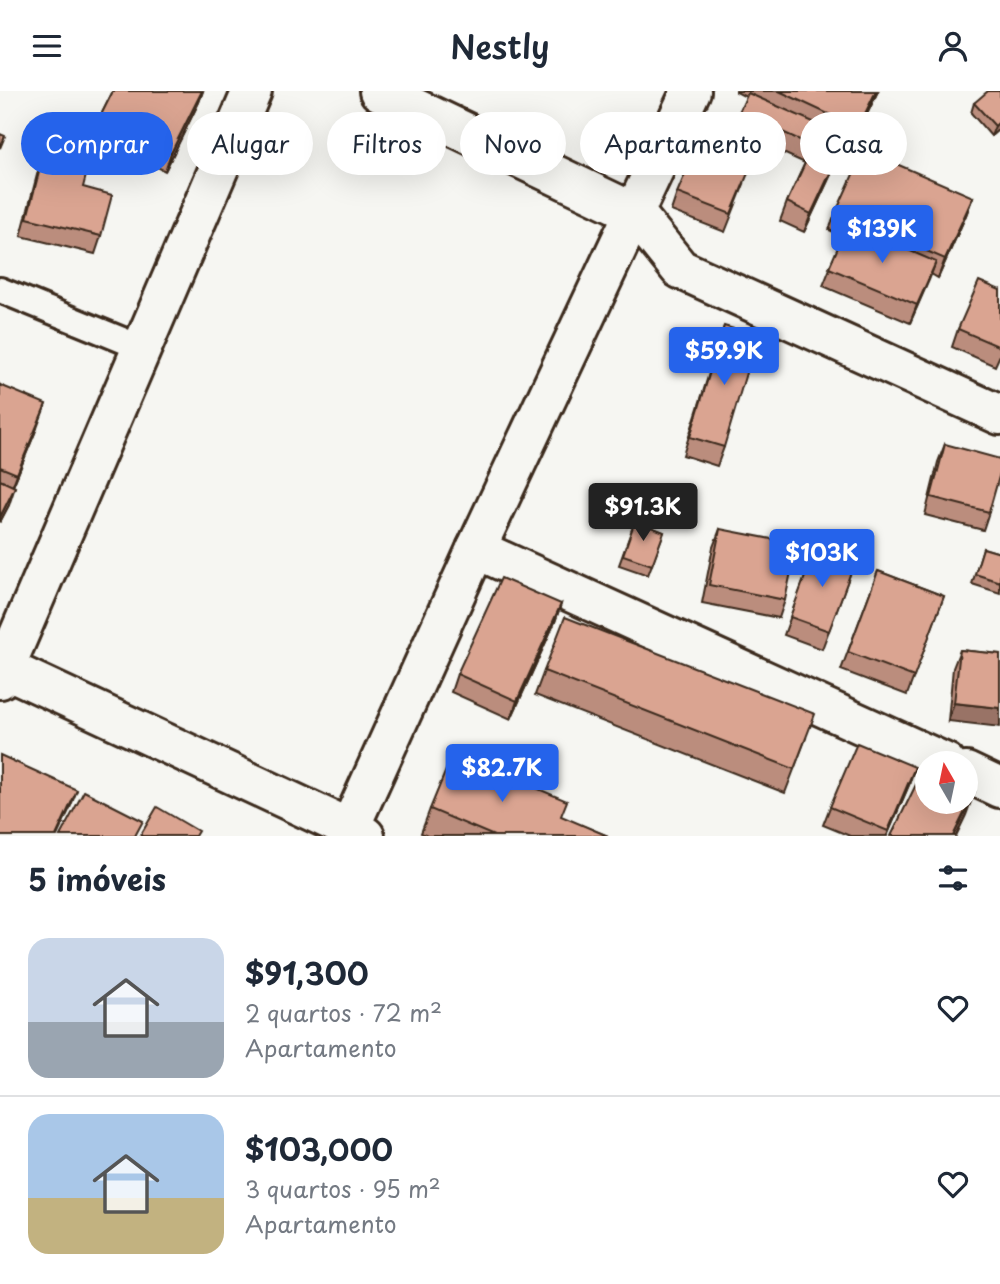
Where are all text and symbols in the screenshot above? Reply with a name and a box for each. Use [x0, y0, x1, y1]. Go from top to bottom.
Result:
text: Nestly [450, 22, 550, 70]
icon: menu [28, 27, 66, 65]
icon: person [934, 27, 972, 65]
chip: Comprar [21, 112, 173, 175]
chip: Alugar [187, 112, 313, 175]
chip: Filtros [327, 112, 446, 175]
chip: Novo [460, 112, 566, 175]
chip: Apartamento [580, 112, 786, 175]
chip: Casa [800, 112, 907, 175]
pin: $139K [833, 205, 931, 265]
text: $139K [847, 210, 917, 245]
pin: $59.9K [667, 327, 781, 387]
text: $59.9K [685, 332, 763, 367]
pin: $91.3K [586, 483, 700, 543]
text: $91.3K [605, 488, 681, 523]
pin: $103K [773, 529, 871, 589]
text: $103K [785, 534, 859, 569]
pin: $82.7K [445, 745, 559, 804]
text: $82.7K [462, 749, 542, 784]
north arrow [915, 751, 978, 814]
map controls [915, 751, 978, 814]
text: 5 imóveis [28, 856, 166, 901]
icon: filters [934, 859, 972, 897]
text: $91,300 [245, 950, 369, 995]
icon: home [84, 966, 168, 1050]
icon: heart [934, 989, 972, 1027]
text: 2 quartos · 72 m² [245, 995, 442, 1030]
text: Apartamento [245, 1030, 397, 1065]
text: $103,000 [245, 1126, 393, 1171]
icon: home [84, 1142, 168, 1226]
icon: heart [934, 1165, 972, 1203]
text: 3 quartos · 95 m² [245, 1171, 441, 1206]
text: Apartamento [245, 1206, 397, 1241]

